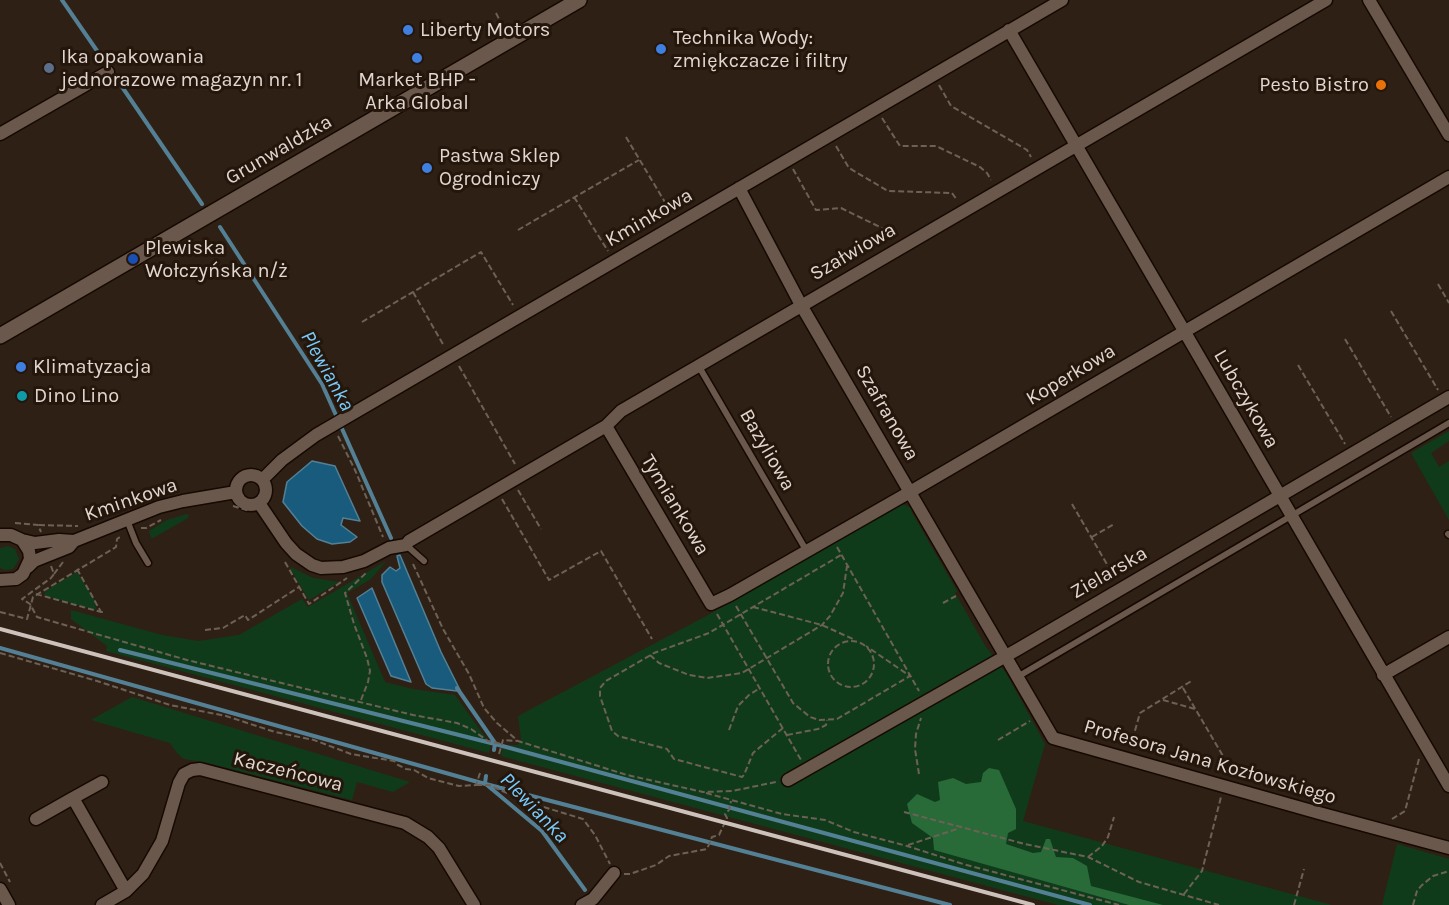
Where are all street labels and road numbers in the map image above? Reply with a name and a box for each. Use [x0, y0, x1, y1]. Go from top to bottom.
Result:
street label: Grunwaldzka [221, 110, 337, 190]
street label: Kminkowa [601, 183, 697, 253]
street label: Szałwiowa [806, 218, 900, 286]
street label: Koperkowa [1022, 339, 1120, 411]
street label: Lubczykowa [1208, 345, 1284, 453]
street label: Szafranowa [850, 361, 924, 465]
street label: Bazyliowa [734, 405, 800, 495]
street label: Tymiankowa [636, 450, 714, 560]
street label: Kminkowa [81, 473, 181, 527]
street label: Zielarska [1066, 541, 1152, 605]
street label: Profesora Jana Kozłowskiego [1081, 714, 1339, 810]
street label: Kaczeńcowa [231, 747, 345, 797]

